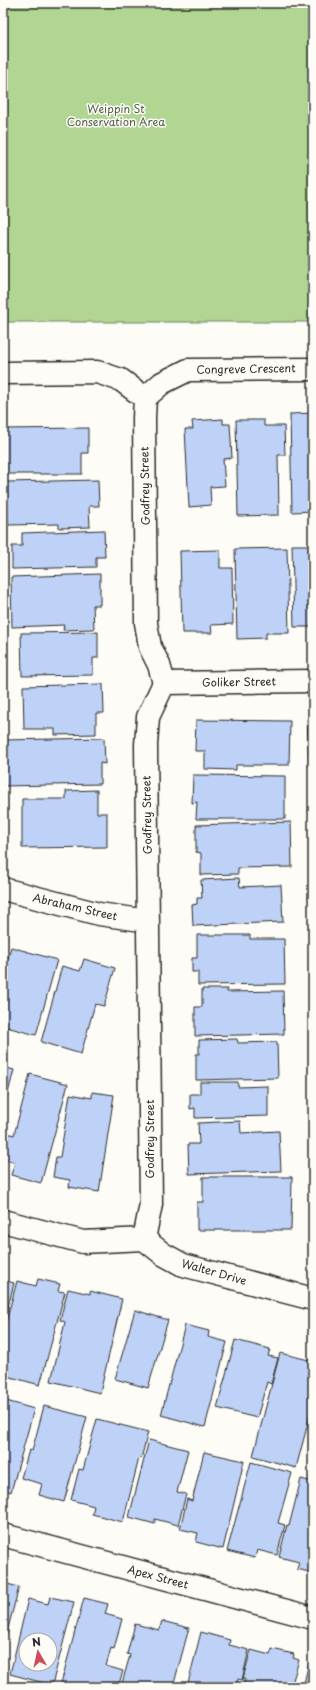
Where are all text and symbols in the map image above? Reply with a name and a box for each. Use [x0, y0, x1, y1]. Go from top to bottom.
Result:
park label: Weippin St Conservation Area [67, 100, 165, 130]
street label: Congreve Crescent [196, 359, 296, 378]
street label: Godfrey Street [135, 446, 154, 526]
street label: Goliker Street [202, 672, 277, 691]
street label: Godfrey Street [137, 775, 156, 855]
street label: Abraham Street [31, 889, 120, 925]
street label: Godfrey Street [141, 1099, 158, 1178]
street label: Walter Drive [180, 1254, 249, 1289]
street label: Apex Street [126, 1560, 191, 1593]
north arrow [18, 1632, 58, 1672]
text: N [31, 1633, 42, 1651]

